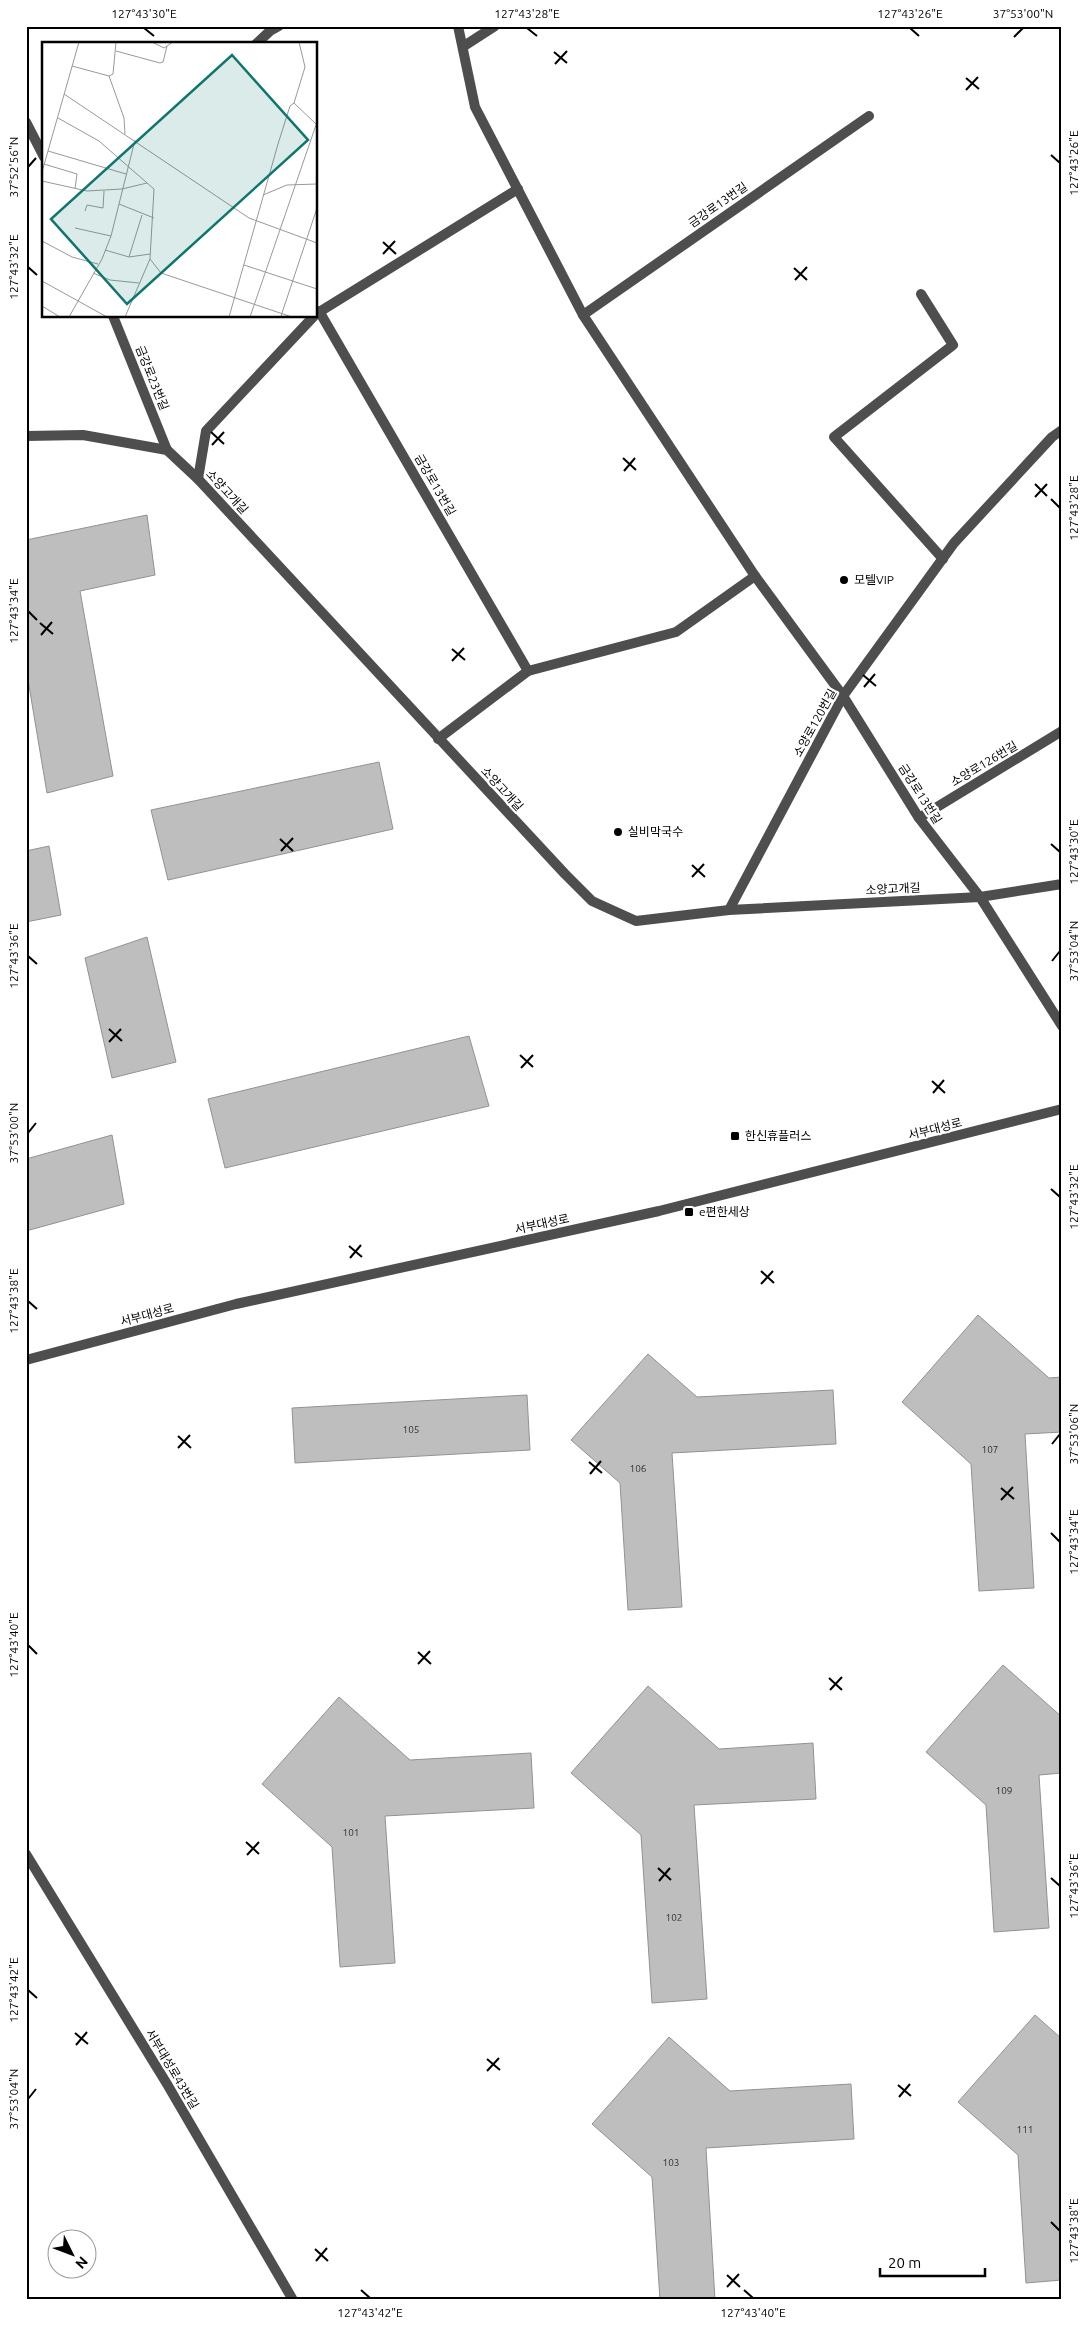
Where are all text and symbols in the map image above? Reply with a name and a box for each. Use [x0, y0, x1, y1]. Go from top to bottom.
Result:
text: 127°43'30"E [111, 7, 177, 20]
text: 127°43'28"E [494, 7, 560, 20]
text: 127°43'26"E [877, 7, 943, 20]
text: 37°53'00"N [993, 7, 1053, 20]
inset map [42, 42, 318, 318]
text: 127°43'26"E [1067, 130, 1080, 196]
text: 37°52'56"N [7, 137, 20, 197]
street label: 금강로13번길 [686, 180, 750, 230]
text: 127°43'32"E [7, 234, 20, 300]
street label: 금강로23번길 [134, 344, 171, 412]
street label: 금강로13번길 [413, 452, 458, 518]
street label: 소양고개길 [204, 467, 251, 516]
text: 127°43'28"E [1067, 475, 1080, 541]
place label: 모텔VIP [854, 573, 894, 586]
marker: 모텔VIP [838, 574, 850, 586]
text: 127°43'34"E [7, 578, 20, 644]
street label: 소양로120번길 [791, 687, 839, 759]
street label: 소양로126번길 [948, 739, 1019, 789]
street label: 금강로13번길 [896, 761, 945, 826]
street label: 소양고개길 [479, 764, 526, 813]
text: 127°43'30"E [1067, 819, 1080, 885]
place label: 실비막국수 [628, 825, 683, 838]
marker: 실비막국수 [612, 826, 624, 838]
street label: 소양고개길 [865, 881, 921, 896]
text: 37°53'04"N [1067, 921, 1080, 981]
text: 127°43'36"E [7, 923, 20, 989]
text: 37°53'00"N [7, 1103, 20, 1163]
street label: 서부대성로 [907, 1116, 963, 1141]
place label: 한신휴플러스 [745, 1129, 811, 1142]
marker: 한신휴플러스 [729, 1130, 741, 1142]
text: 127°43'32"E [1067, 1164, 1080, 1230]
place label: e편한세상 [699, 1205, 750, 1218]
marker: e편한세상 [683, 1206, 695, 1218]
street label: 서부대성로 [514, 1211, 570, 1236]
text: 127°43'38"E [7, 1268, 20, 1334]
street label: 서부대성로 [119, 1301, 175, 1328]
text: 37°53'06"N [1067, 1404, 1080, 1464]
house number: 105 [403, 1424, 419, 1435]
house number: 107 [982, 1444, 998, 1455]
house number: 106 [630, 1463, 647, 1474]
text: 127°43'34"E [1067, 1509, 1080, 1575]
text: 127°43'40"E [7, 1612, 20, 1678]
house number: 109 [996, 1785, 1012, 1796]
house number: 101 [343, 1827, 359, 1838]
text: 127°43'36"E [1067, 1853, 1080, 1919]
house number: 102 [666, 1912, 682, 1923]
text: 127°43'42"E [7, 1957, 20, 2023]
street label: 서부대성로43번길 [143, 2026, 201, 2111]
text: 37°53'04"N [7, 2069, 20, 2129]
house number: 111 [1017, 2124, 1033, 2135]
house number: 103 [663, 2157, 679, 2168]
text: 127°43'38"E [1067, 2198, 1080, 2264]
north arrow [48, 2228, 98, 2278]
scale bar [880, 2246, 986, 2278]
text: N [72, 2253, 91, 2272]
text: 20 m [888, 2254, 921, 2271]
text: 127°43'42"E [337, 2306, 403, 2319]
text: 127°43'40"E [720, 2306, 786, 2319]

